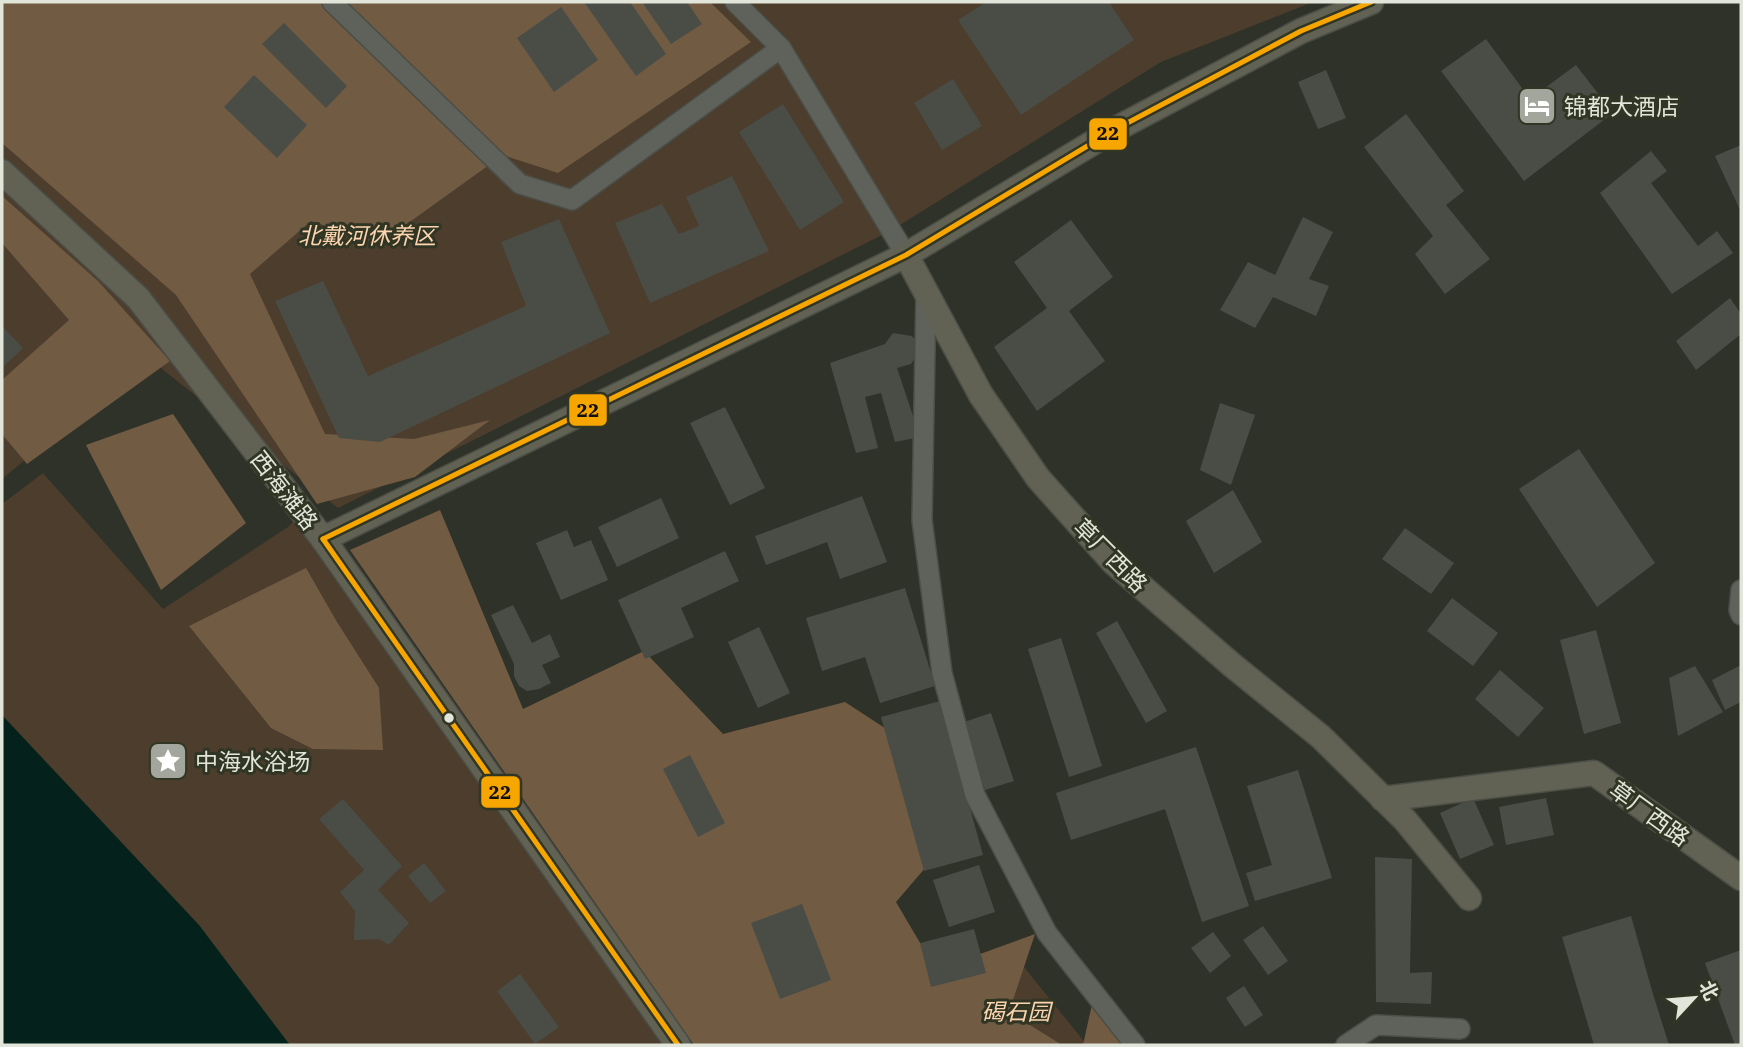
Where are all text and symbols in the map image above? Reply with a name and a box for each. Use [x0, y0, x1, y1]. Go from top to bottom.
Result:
hotel icon: 锦都大酒店 [1516, 85, 1558, 127]
place label: 锦都大酒店 [1564, 91, 1679, 121]
line badge: 22 [1088, 117, 1128, 151]
text: 22 [1097, 121, 1119, 145]
park label: 北戴河休养区 [298, 220, 439, 250]
line badge: 22 [568, 393, 608, 427]
text: 22 [577, 398, 599, 422]
street label: 西海滩路 [245, 445, 325, 535]
street label: 草厂西路 [1068, 512, 1154, 598]
unlabelled marker [442, 711, 456, 725]
place icon: 中海水浴场 [147, 740, 189, 782]
place label: 中海水浴场 [195, 746, 310, 776]
street label: 草厂西路 [1604, 774, 1696, 852]
line badge: 22 [480, 775, 521, 809]
text: 22 [489, 780, 511, 804]
north arrow [1659, 963, 1729, 1033]
text: 北 [1694, 977, 1724, 1004]
park label: 碣石园 [982, 996, 1054, 1026]

